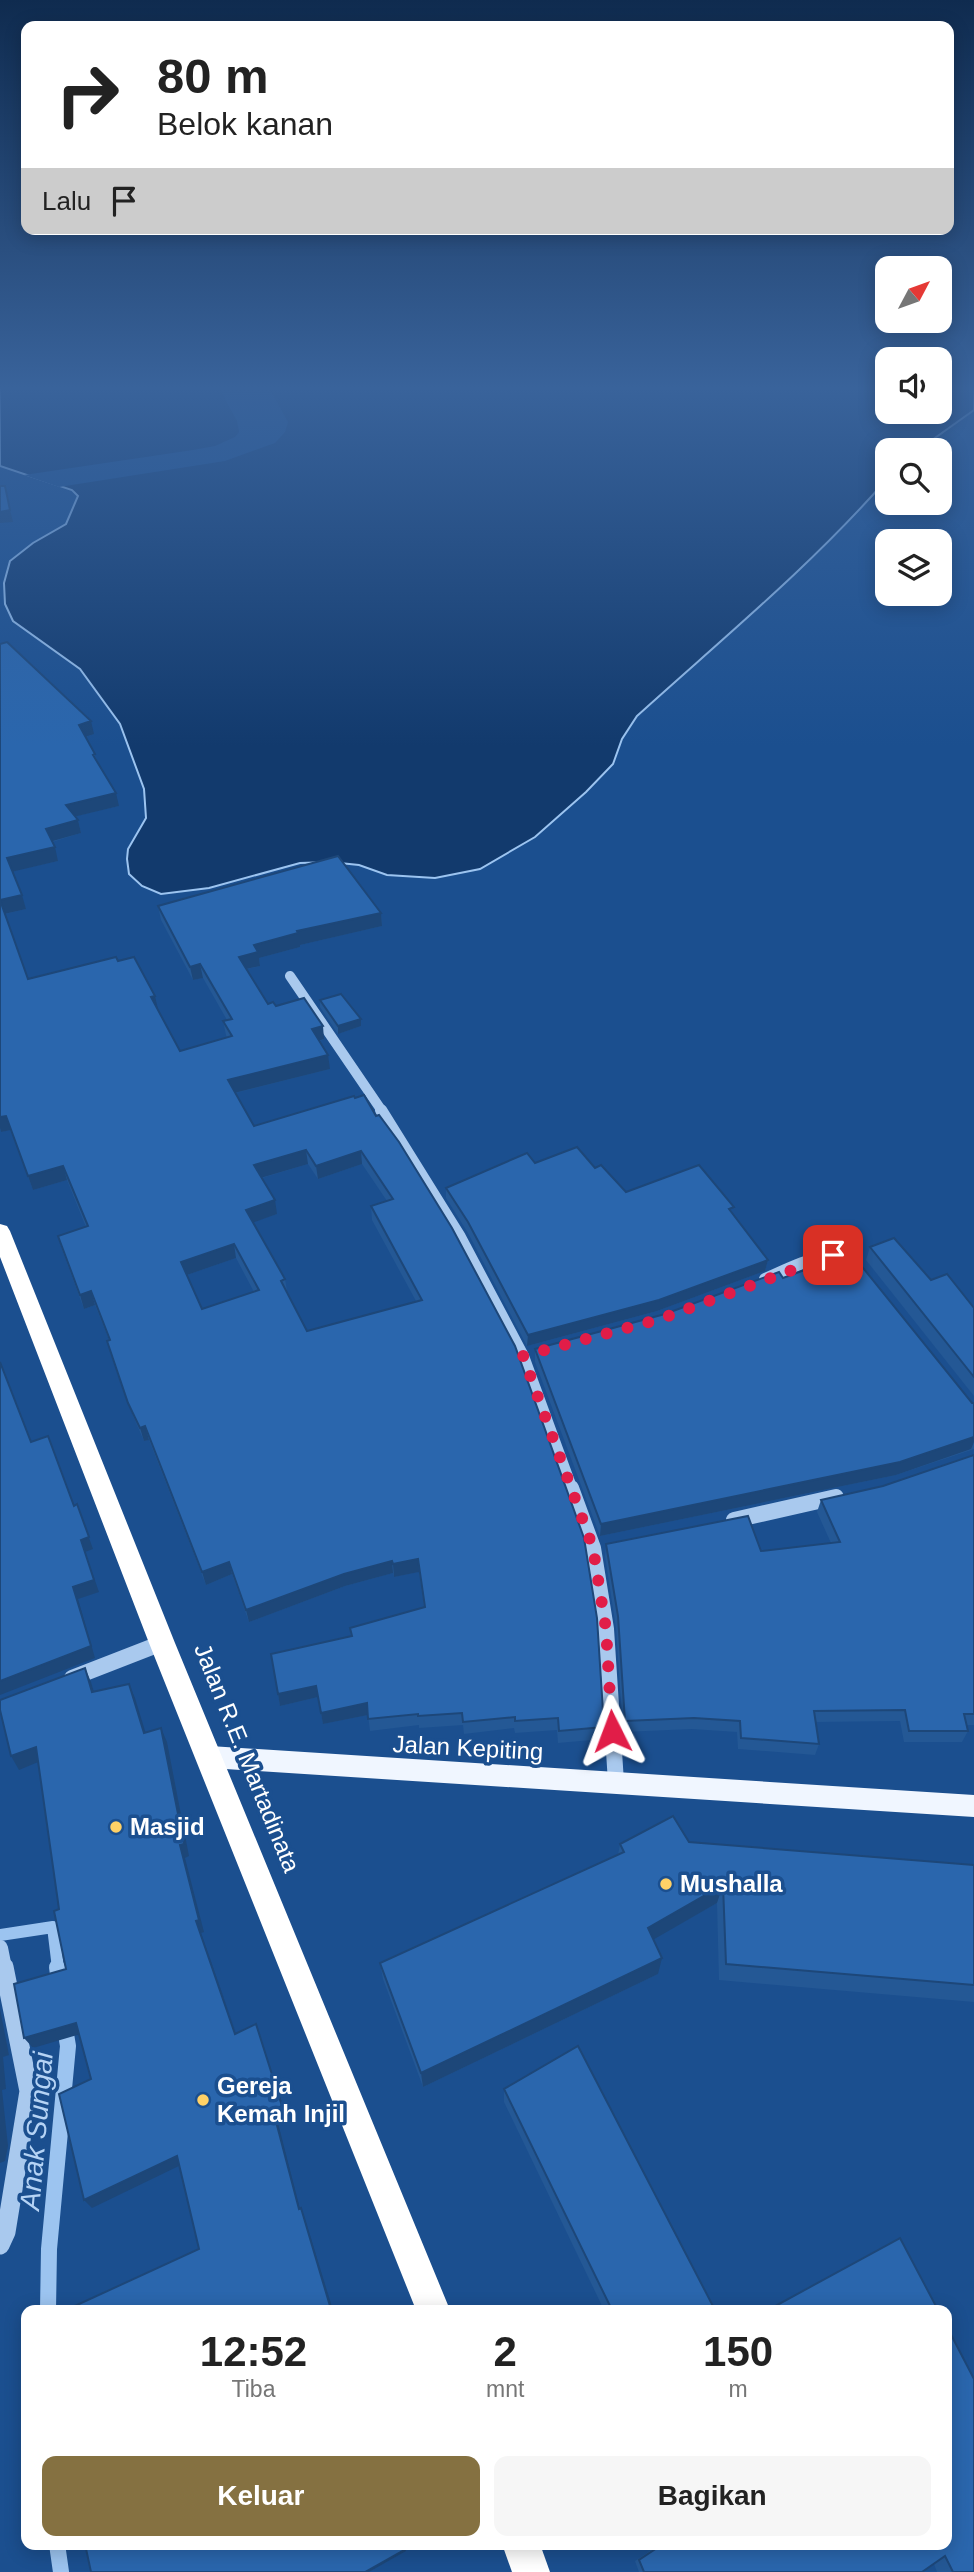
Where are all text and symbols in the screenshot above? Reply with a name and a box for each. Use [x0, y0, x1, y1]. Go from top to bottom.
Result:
icon: right [42, 49, 133, 140]
text: 80 m [157, 49, 269, 103]
text: Belok kanan [157, 106, 333, 142]
icon: arrive [105, 182, 143, 220]
text: Lalu [42, 186, 91, 216]
north arrow [875, 256, 952, 332]
map controls [875, 256, 952, 606]
button: sound [875, 347, 952, 424]
button: search [875, 438, 952, 515]
button: layers [875, 529, 952, 606]
pin [803, 1225, 863, 1285]
icon: arrive [814, 1236, 852, 1274]
street label: Jalan R.E. Martadinata [189, 1640, 306, 1877]
position arrow [575, 1694, 649, 1768]
street label: Jalan Kepiting [392, 1730, 544, 1765]
place label: Masjid [130, 1813, 205, 1840]
marker: Masjid [108, 1819, 124, 1835]
place label: Mushalla [680, 1870, 783, 1897]
marker: Mushalla [658, 1876, 674, 1892]
water label: Anak Sungai [14, 2050, 59, 2213]
place label: Gereja Kemah Injil [217, 2072, 345, 2127]
marker: Gereja Kemah Injil [195, 2092, 211, 2108]
text: 12:52 [200, 2328, 307, 2375]
text: 2 [493, 2328, 517, 2375]
text: 150 [703, 2328, 773, 2375]
text: Tiba [232, 2376, 275, 2402]
text: mnt [486, 2376, 524, 2402]
text: m [729, 2376, 748, 2402]
button: Keluar [42, 2456, 480, 2536]
button: Bagikan [494, 2456, 931, 2536]

